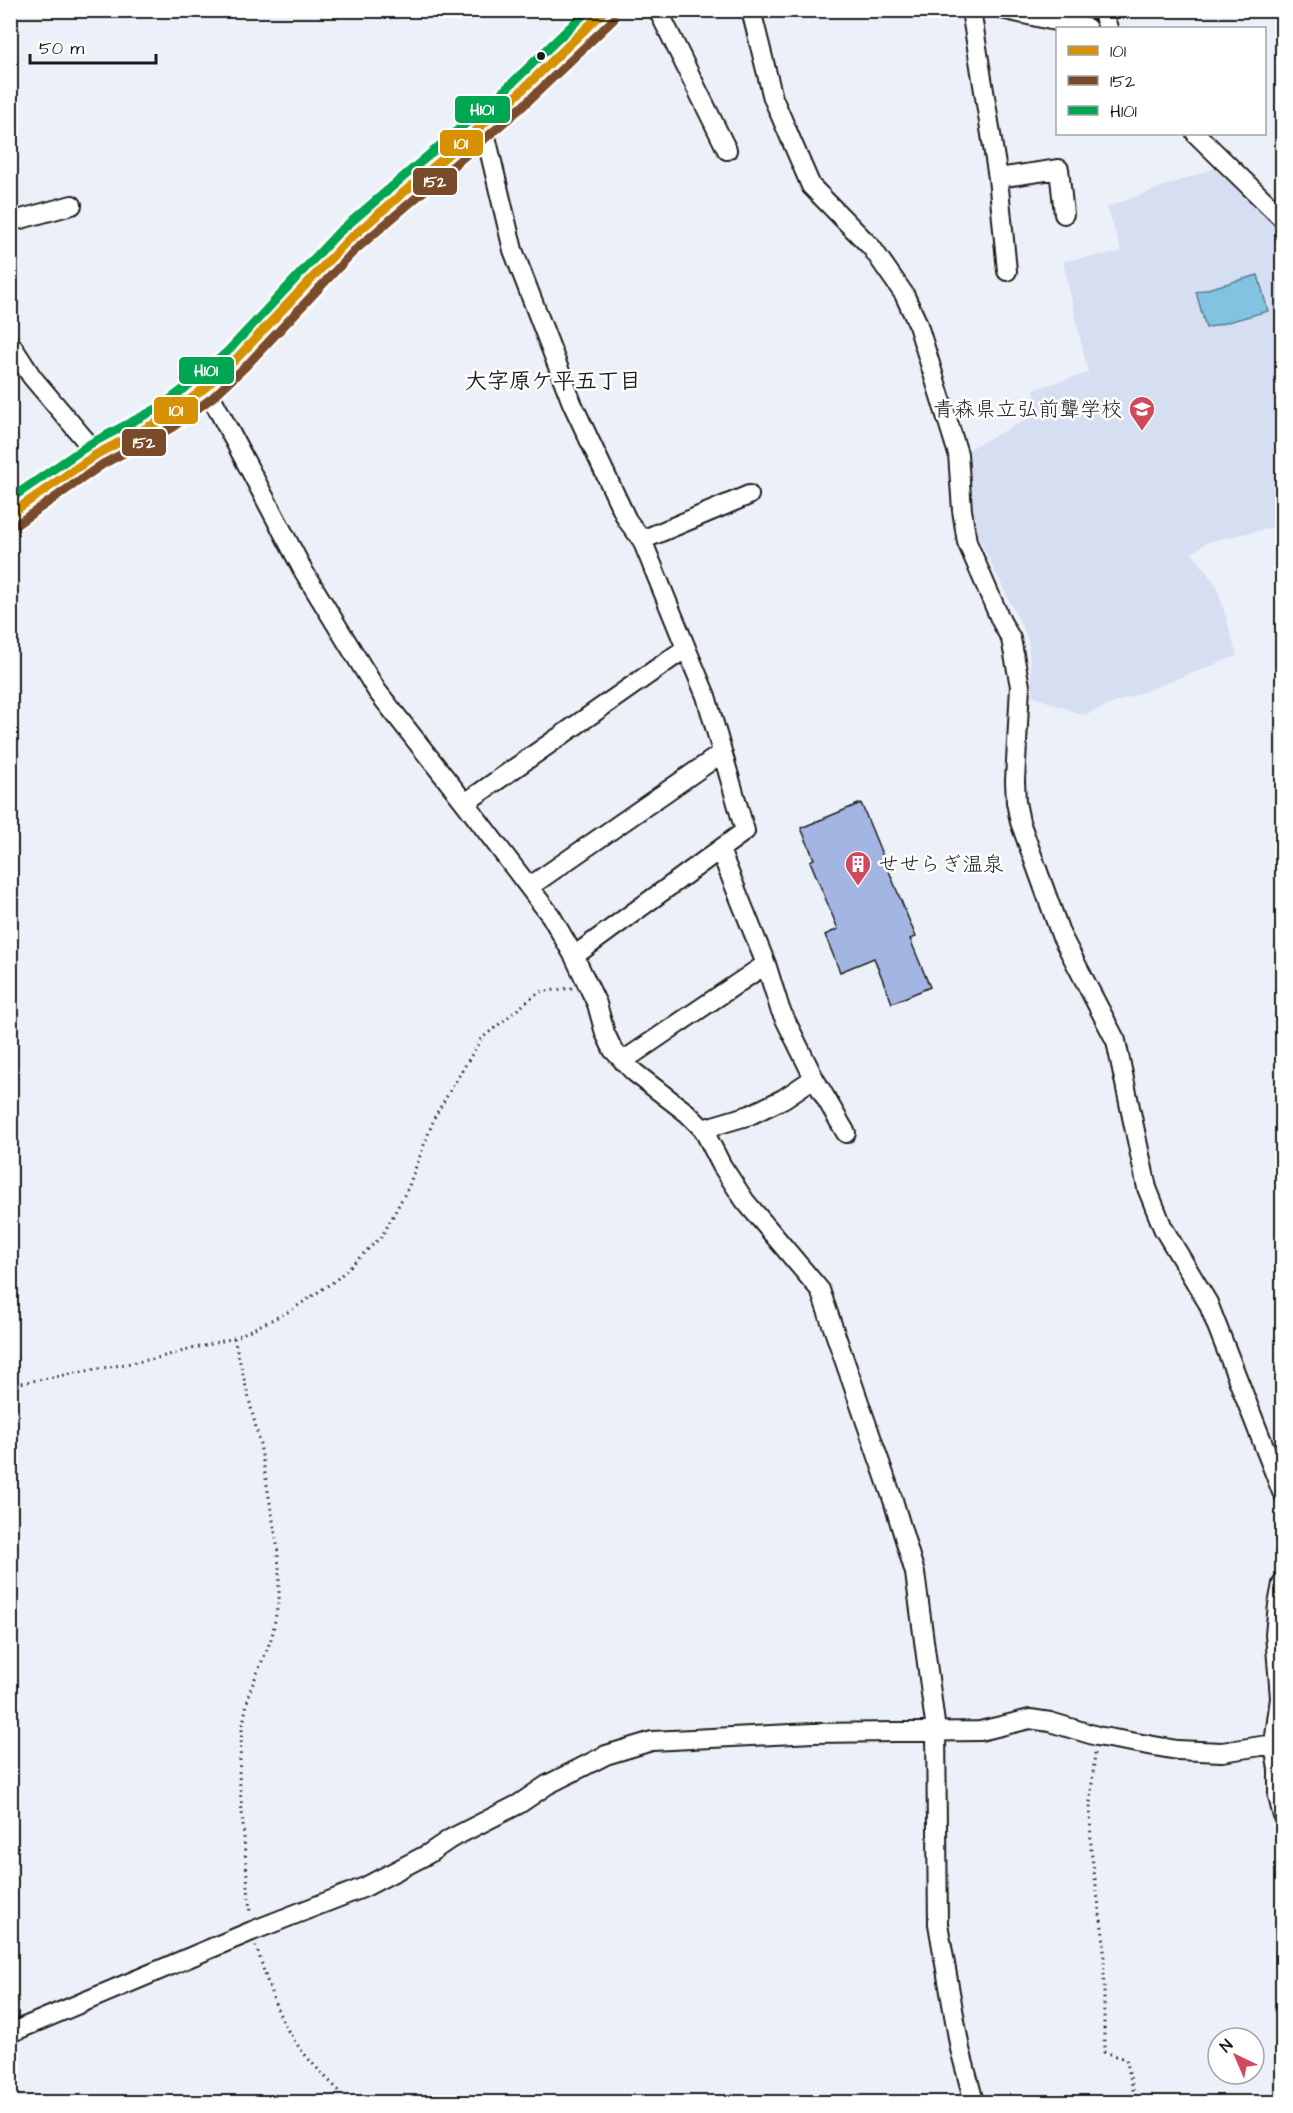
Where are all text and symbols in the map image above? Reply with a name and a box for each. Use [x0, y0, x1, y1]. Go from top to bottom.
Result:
scale bar [30, 27, 156, 65]
legend [1056, 27, 1266, 135]
text: 50 m [39, 36, 84, 61]
text: 101 [1110, 39, 1126, 64]
unlabelled marker [535, 50, 547, 62]
text: 152 [1110, 69, 1136, 94]
line badge: H101 [454, 95, 511, 124]
text: H101 [470, 99, 495, 121]
text: H101 [1110, 99, 1137, 124]
line badge: 101 [439, 129, 484, 157]
text: 101 [454, 133, 469, 155]
line badge: 152 [412, 167, 458, 196]
text: 152 [424, 171, 447, 193]
line badge: H101 [178, 356, 235, 385]
text: H101 [194, 360, 219, 382]
district label: 大字原ケ平五丁目 [465, 366, 641, 397]
school or university icon: 青森県立弘前聾学校 [1127, 394, 1157, 432]
place label: 青森県立弘前聾学校 [933, 395, 1122, 424]
line badge: 101 [153, 396, 199, 425]
text: 101 [169, 400, 184, 422]
line badge: 152 [121, 428, 167, 457]
text: 152 [133, 432, 156, 454]
building icon: せせらぎ温泉 [843, 849, 873, 887]
place label: せせらぎ温泉 [878, 850, 1004, 879]
north arrow [1206, 2026, 1266, 2086]
text: N [1215, 2035, 1238, 2057]

